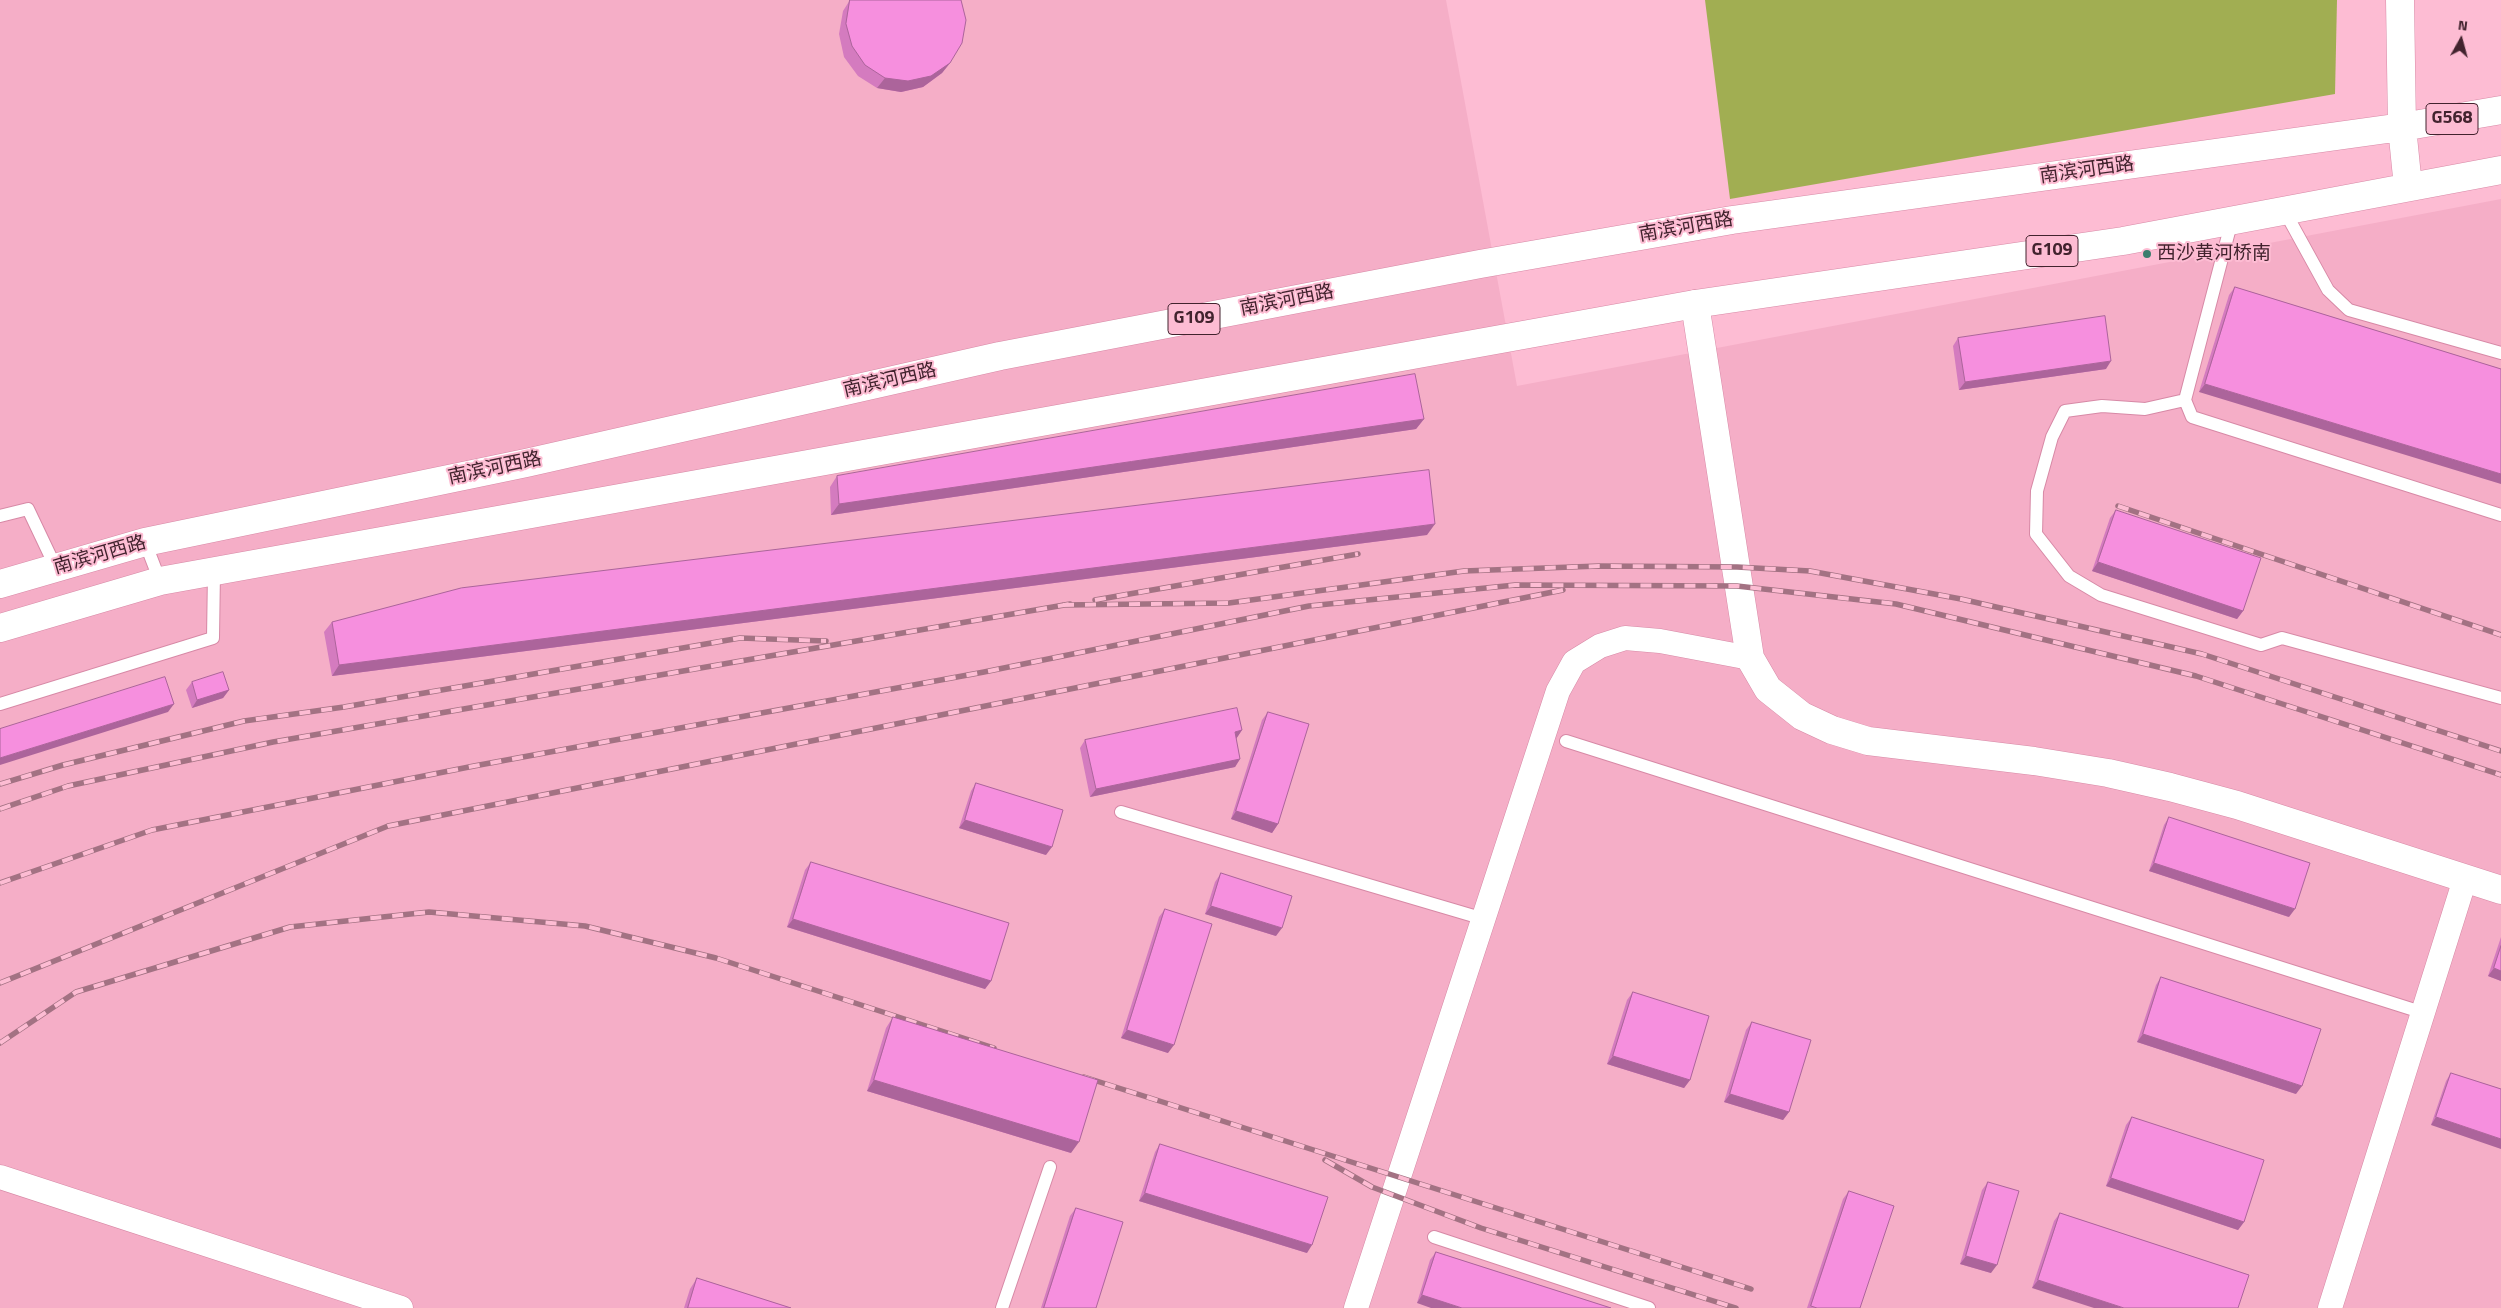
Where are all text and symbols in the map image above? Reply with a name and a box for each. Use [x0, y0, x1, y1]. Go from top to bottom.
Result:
text: N [2457, 14, 2469, 36]
north arrow [2436, 15, 2486, 65]
road number: G568 [2426, 104, 2478, 134]
street label: 南滨河西路 [2038, 153, 2136, 189]
street label: 南滨河西路 [1637, 209, 1735, 247]
road number: G109 [2026, 236, 2078, 266]
place label: 西沙黄河桥南 [2157, 243, 2271, 265]
marker: 西沙黄河桥南 [2141, 248, 2153, 260]
street label: 南滨河西路 [1238, 281, 1336, 321]
road number: G109 [1168, 304, 1220, 334]
street label: 南滨河西路 [841, 359, 939, 403]
street label: 南滨河西路 [446, 448, 544, 490]
street label: 南滨河西路 [51, 532, 149, 580]

